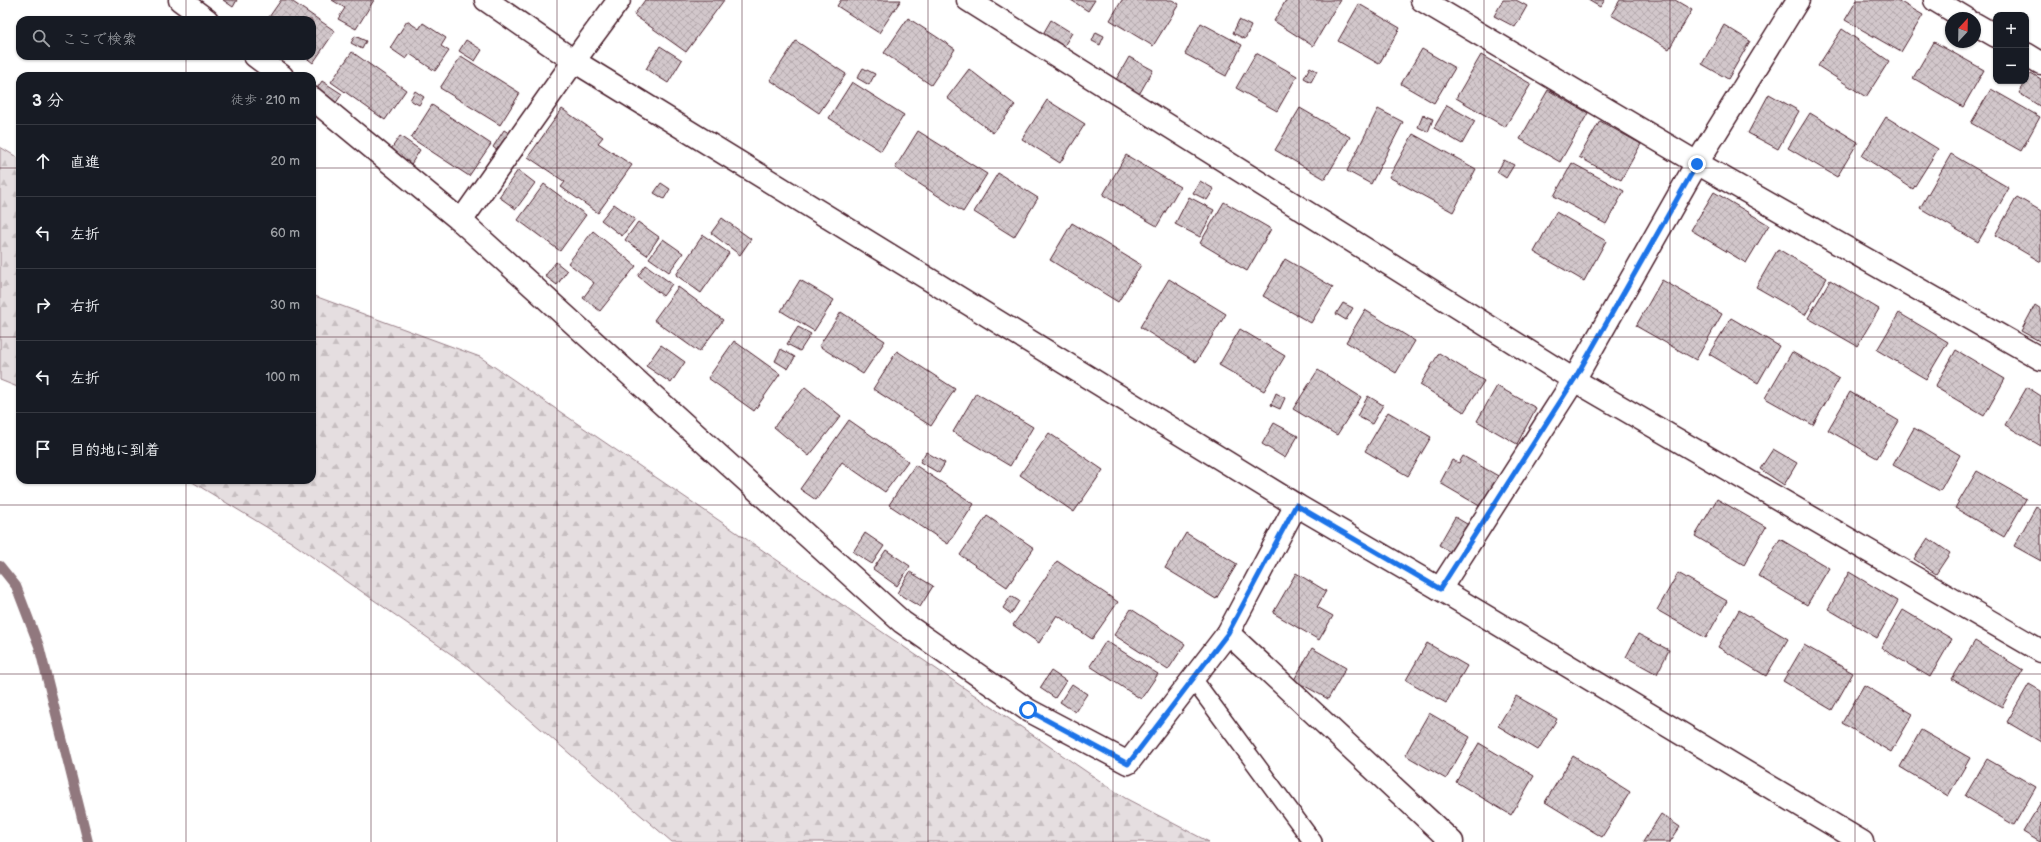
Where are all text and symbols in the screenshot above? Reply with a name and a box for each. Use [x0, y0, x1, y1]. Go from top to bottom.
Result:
north arrow [1945, 12, 1981, 48]
map controls [1993, 12, 2029, 84]
button: + [1993, 12, 2029, 48]
search box [16, 16, 316, 60]
icon: search [30, 27, 52, 49]
text: ここで検索 [62, 30, 137, 49]
button: − [1993, 48, 2029, 84]
text: 3 分 [32, 91, 64, 111]
text: 徒歩 · 210 m [231, 92, 300, 108]
icon: ahead [32, 150, 54, 172]
text: 直進 [70, 153, 100, 172]
text: 20 m [270, 153, 300, 169]
route end [1688, 155, 1706, 173]
icon: left [32, 222, 54, 244]
text: 左折 [70, 225, 100, 244]
text: 60 m [270, 225, 300, 241]
icon: right [32, 294, 54, 316]
text: 右折 [70, 297, 100, 316]
text: 30 m [270, 297, 300, 313]
icon: left [32, 366, 54, 388]
text: 左折 [70, 369, 100, 388]
text: 100 m [265, 369, 300, 385]
icon: arrive [32, 438, 54, 460]
text: 目的地に到着 [70, 441, 160, 460]
route start [1019, 701, 1037, 719]

